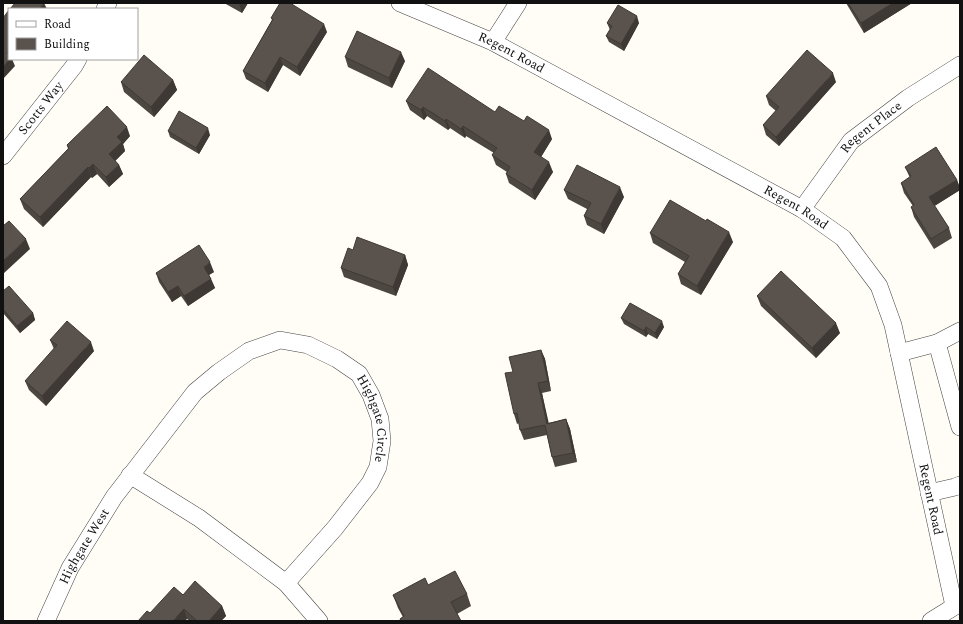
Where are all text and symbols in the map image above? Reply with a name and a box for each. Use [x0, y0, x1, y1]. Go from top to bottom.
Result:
legend [8, 8, 138, 60]
text: Road [44, 15, 71, 34]
street label: Regent Road [475, 27, 548, 78]
text: Building [44, 35, 90, 54]
street label: Scotts Way [13, 76, 69, 139]
street label: Regent Place [835, 96, 906, 157]
street label: Regent Road [760, 180, 833, 235]
street label: Highgate Circle [351, 371, 392, 464]
street label: Regent Road [913, 461, 948, 537]
street label: Highgate West [54, 504, 115, 588]

